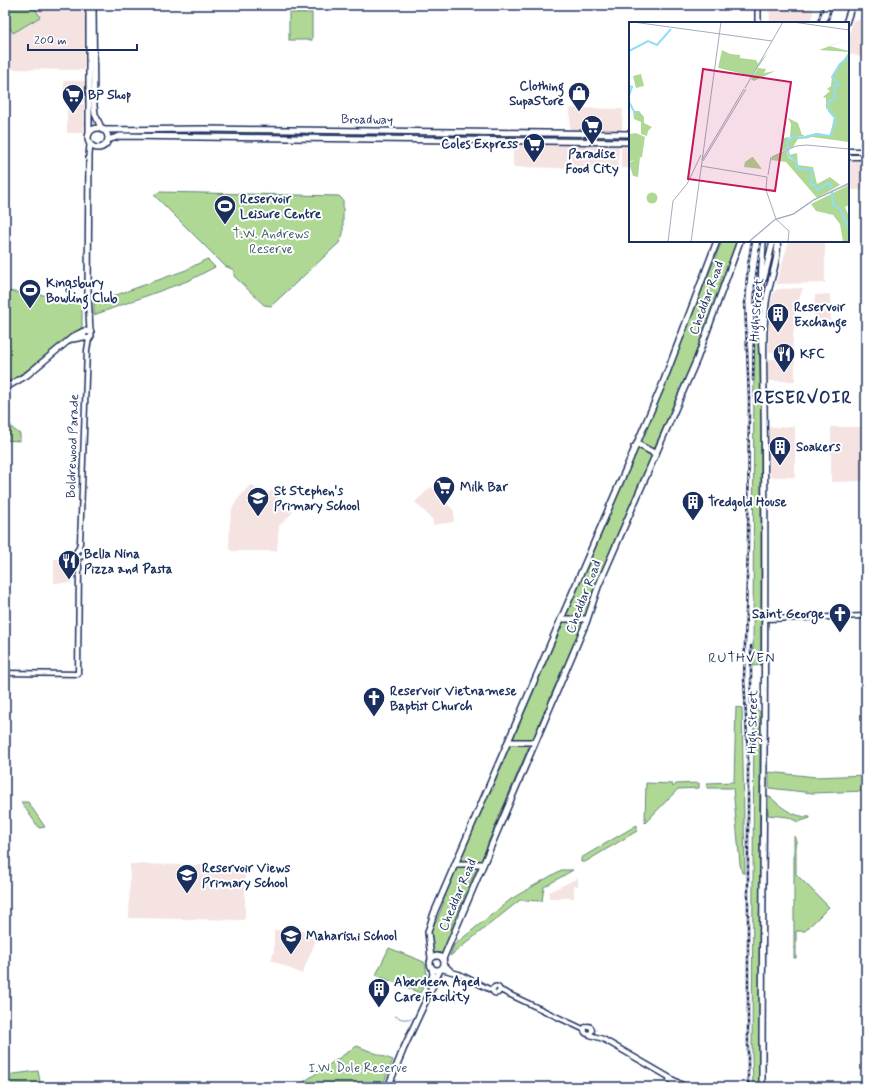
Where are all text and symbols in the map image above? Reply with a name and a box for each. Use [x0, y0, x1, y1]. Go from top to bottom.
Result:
inset map [629, 22, 849, 242]
scale bar [28, 26, 137, 52]
text: 200 m [34, 33, 67, 49]
place label: Clothing SupaStore [509, 78, 565, 110]
shop icon: Clothing SupaStore [566, 80, 592, 113]
supermarket icon: BP Shop [60, 82, 86, 115]
place label: BP Shop [88, 87, 131, 104]
street label: Broadway [341, 111, 393, 129]
supermarket icon: Paradise Food City [579, 113, 605, 146]
supermarket icon: Coles Express [521, 131, 547, 164]
place label: Coles Express [441, 136, 518, 153]
place label: Paradise Food City [565, 146, 619, 178]
place label: Reservoir Leisure Centre [240, 191, 322, 223]
sports icon: Reservoir Leisure Centre [212, 193, 238, 226]
park label: T.W. Andrews Reserve [233, 226, 309, 258]
street label: Cheddar Road [686, 259, 728, 337]
place label: Kingsbury Bowling Club [46, 275, 118, 310]
sports icon: Kingsbury Bowling Club [17, 277, 43, 310]
street label: High Street [746, 277, 770, 343]
place label: Reservoir Exchange [794, 299, 847, 334]
building icon: Reservoir Exchange [765, 301, 791, 334]
restaurant icon: KFC [771, 341, 797, 374]
place label: KFC [800, 346, 825, 363]
district label: RESERVOIR [754, 387, 852, 409]
street label: Boldrewood Parade [63, 394, 83, 498]
building icon: Soakers [767, 434, 793, 467]
place label: Soakers [796, 439, 841, 456]
supermarket icon: Milk Bar [431, 474, 457, 507]
place label: Milk Bar [460, 479, 508, 496]
place label: St Stephen's Primary School [274, 483, 360, 515]
school or university icon: St Stephen's Primary School [245, 485, 271, 518]
building icon: Tredgold House [680, 489, 706, 522]
place label: Tredgold House [708, 494, 787, 512]
place label: Bella Nina Pizza and Pasta [84, 546, 173, 578]
restaurant icon: Bella Nina Pizza and Pasta [56, 548, 82, 581]
street label: Cheddar Road [562, 558, 606, 636]
church icon: Saint George [827, 601, 853, 634]
place label: Saint George [752, 606, 824, 625]
district label: RUTHVEN [708, 649, 776, 667]
place label: Reservoir Vietnamese Baptist Church [390, 683, 517, 715]
church icon: Reservoir Vietnamese Baptist Church [361, 685, 387, 718]
street label: High Street [744, 689, 764, 754]
street label: Cheddar Road [435, 856, 481, 934]
place label: Reservoir Views Primary School [202, 860, 291, 892]
school or university icon: Reservoir Views Primary School [174, 862, 200, 895]
school or university icon: Maharishi School [278, 923, 304, 956]
place label: Maharishi School [306, 928, 397, 945]
place label: Aberdeen Aged Care Facility [394, 974, 480, 1006]
building icon: Aberdeen Aged Care Facility [366, 976, 392, 1009]
park label: I.W. Dole Reserve [309, 1060, 408, 1077]

